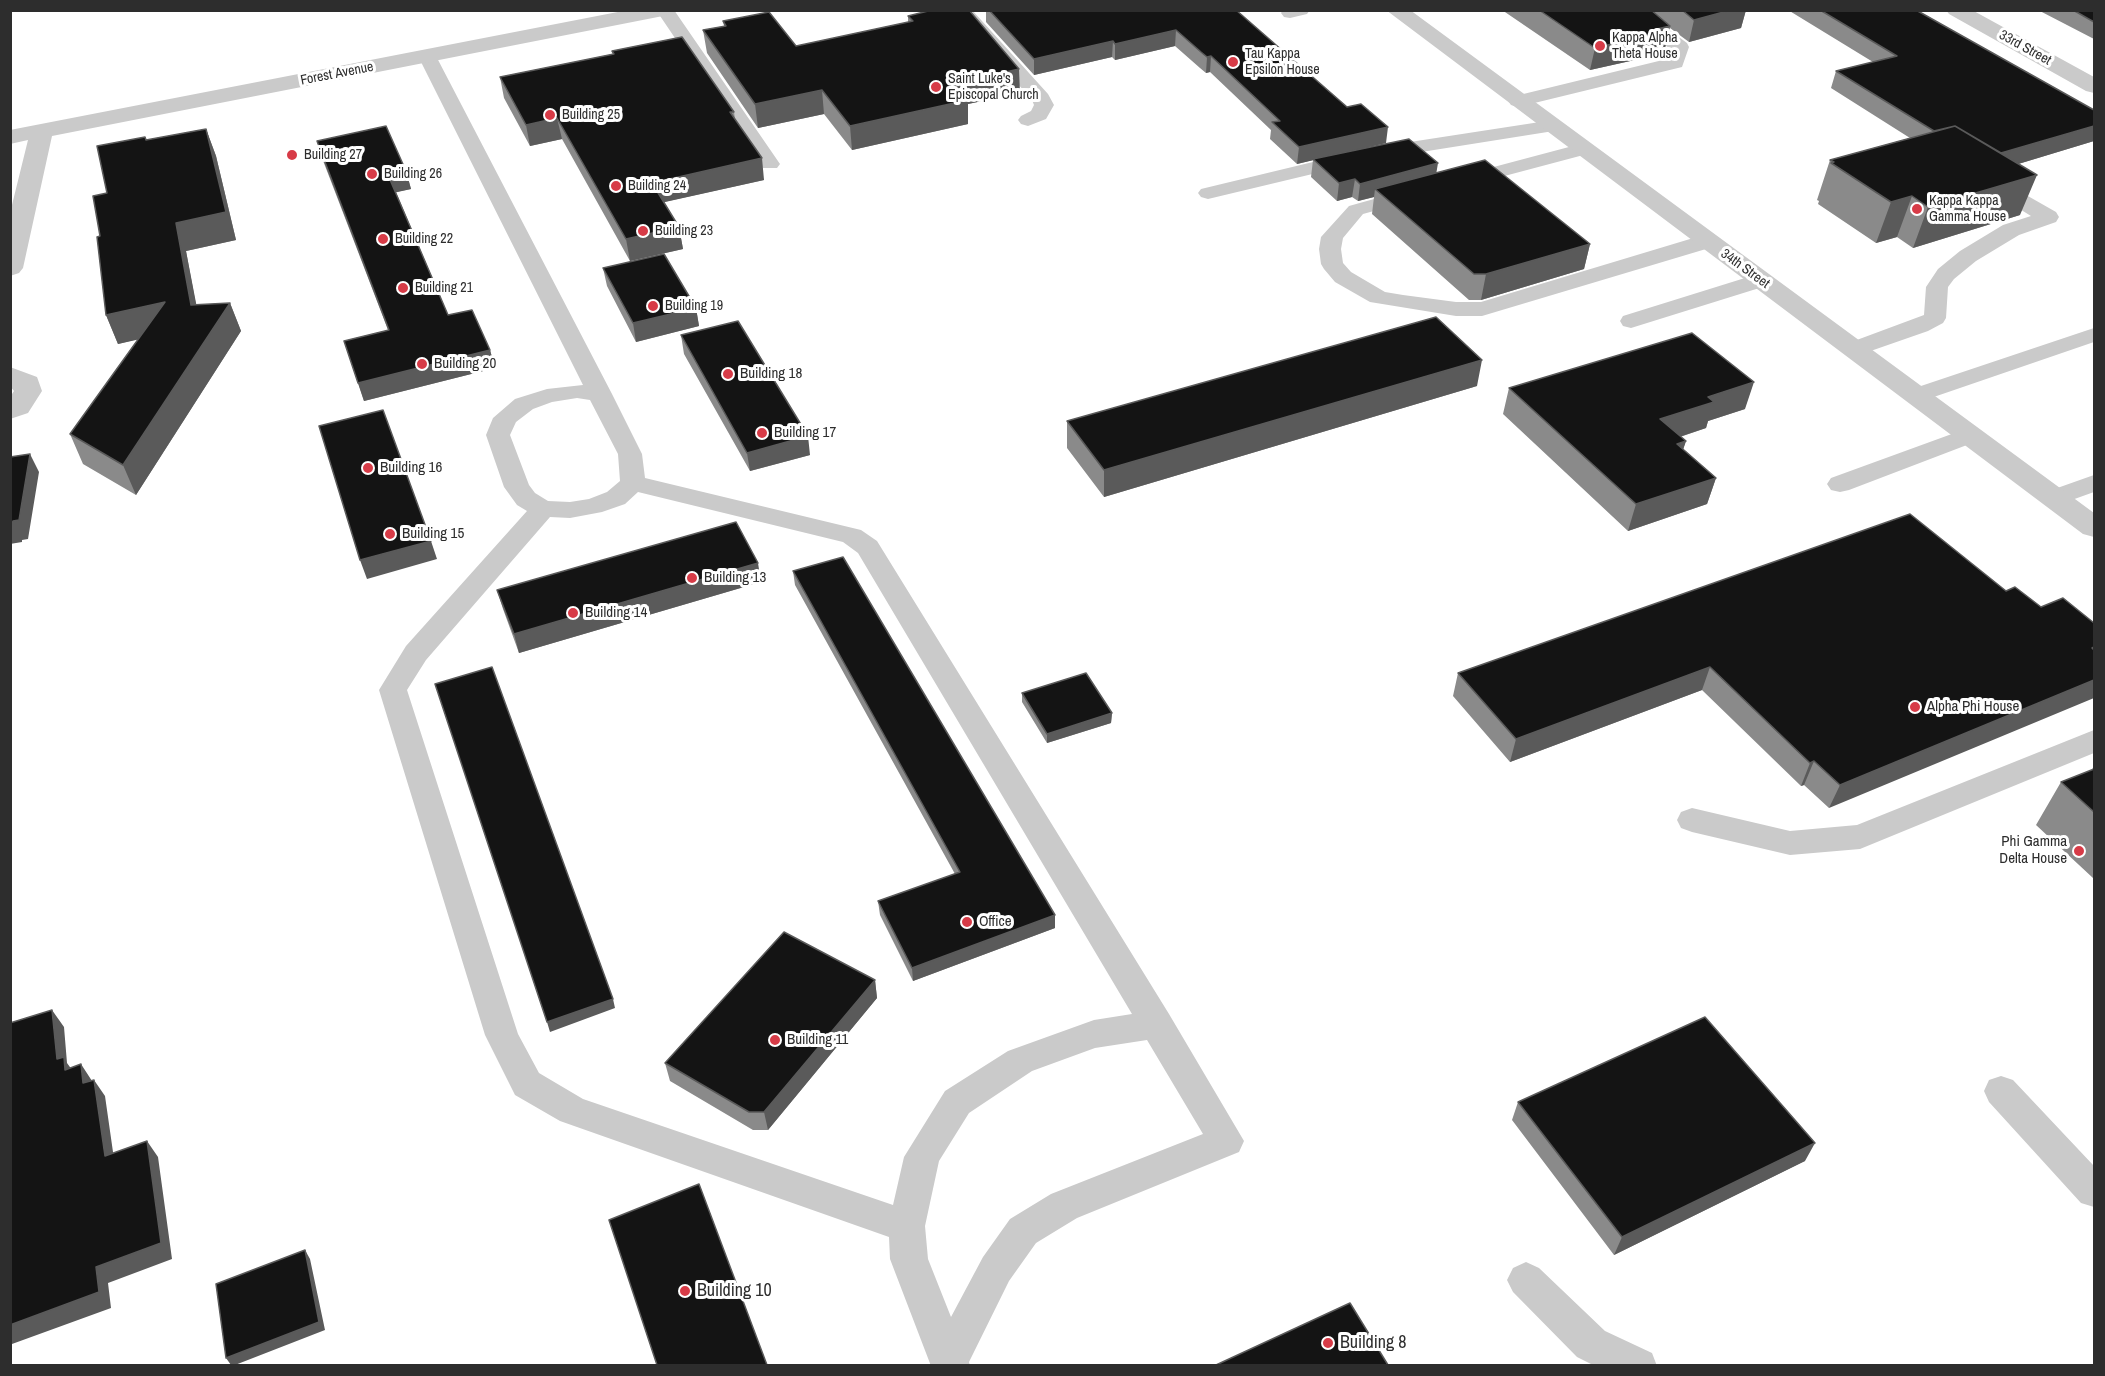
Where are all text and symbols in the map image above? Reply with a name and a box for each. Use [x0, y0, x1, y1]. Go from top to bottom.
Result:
street label: 33rd Street [1996, 27, 2054, 69]
place label: Kappa Alpha Theta House [1612, 30, 1678, 62]
marker: Kappa Alpha Theta House [1593, 39, 1607, 53]
place label: Tau Kappa Epsilon House [1245, 46, 1320, 78]
marker: Tau Kappa Epsilon House [1226, 55, 1240, 69]
street label: Forest Avenue [299, 59, 375, 89]
place label: Saint Luke's Episcopal Church [948, 71, 1039, 104]
marker: Saint Luke's Episcopal Church [929, 80, 943, 94]
place label: Building 25 [562, 107, 620, 123]
marker: Building 25 [543, 108, 557, 122]
place label: Building 27 [304, 147, 362, 163]
marker: Building 27 [285, 148, 299, 162]
place label: Building 26 [384, 166, 442, 182]
marker: Building 26 [365, 167, 379, 181]
place label: Building 24 [628, 178, 686, 194]
marker: Building 24 [609, 179, 623, 193]
place label: Kappa Kappa Gamma House [1929, 193, 2006, 226]
marker: Kappa Kappa Gamma House [1910, 202, 1924, 216]
place label: Building 23 [655, 223, 713, 239]
marker: Building 23 [636, 224, 650, 238]
place label: Building 22 [395, 231, 453, 247]
marker: Building 22 [376, 232, 390, 246]
street label: 34th Street [1717, 246, 1773, 292]
place label: Building 21 [415, 280, 473, 296]
marker: Building 21 [396, 281, 410, 295]
place label: Building 19 [665, 298, 723, 314]
marker: Building 19 [646, 299, 660, 313]
place label: Building 20 [434, 355, 496, 373]
marker: Building 20 [415, 357, 429, 371]
place label: Building 18 [740, 365, 802, 383]
marker: Building 18 [721, 367, 735, 381]
place label: Building 17 [774, 424, 836, 442]
marker: Building 17 [755, 426, 769, 440]
place label: Building 16 [380, 459, 442, 477]
marker: Building 16 [361, 461, 375, 475]
place label: Building 15 [402, 525, 464, 543]
marker: Building 15 [383, 527, 397, 541]
place label: Building 13 [704, 569, 766, 587]
marker: Building 13 [685, 571, 699, 585]
place label: Building 14 [585, 604, 647, 622]
marker: Building 14 [566, 606, 580, 620]
place label: Alpha Phi House [1927, 698, 2019, 716]
marker: Alpha Phi House [1908, 700, 1922, 714]
place label: Phi Gamma Delta House [1999, 833, 2067, 868]
marker: Phi Gamma Delta House [2072, 844, 2086, 858]
place label: Office [979, 913, 1012, 931]
marker: Office [960, 915, 974, 929]
place label: Building 11 [787, 1031, 848, 1049]
marker: Building 11 [768, 1033, 782, 1047]
place label: Building 10 [697, 1280, 772, 1302]
marker: Building 10 [678, 1284, 692, 1298]
place label: Building 8 [1340, 1332, 1406, 1354]
marker: Building 8 [1321, 1336, 1335, 1350]

